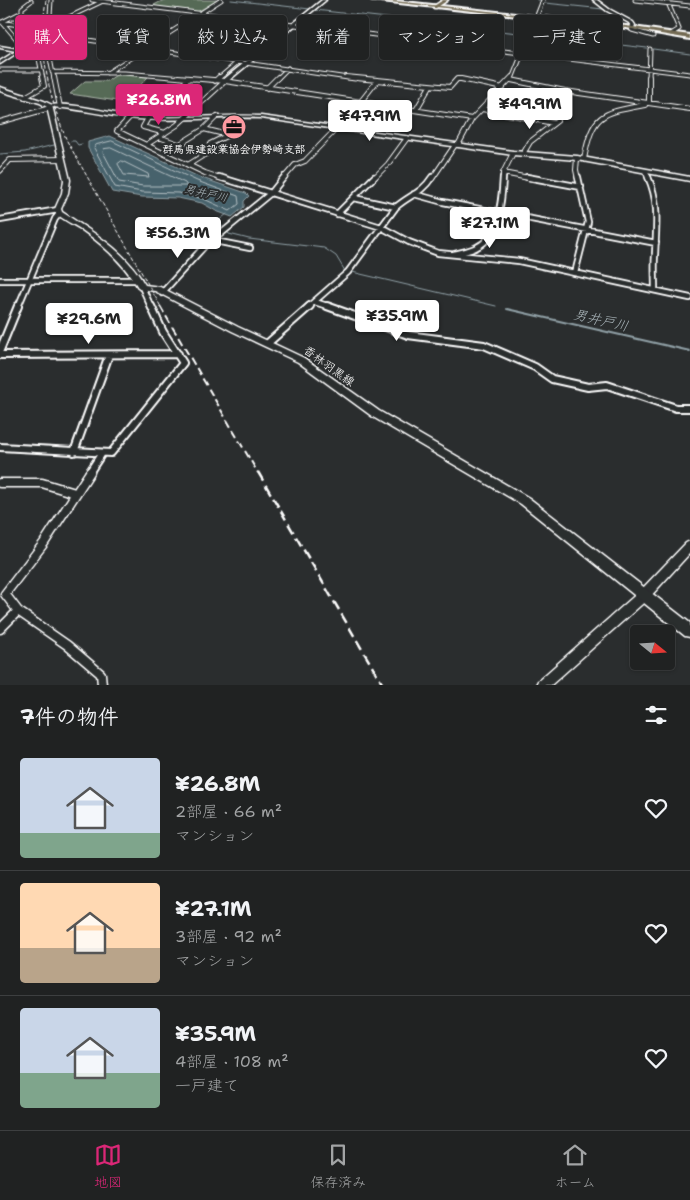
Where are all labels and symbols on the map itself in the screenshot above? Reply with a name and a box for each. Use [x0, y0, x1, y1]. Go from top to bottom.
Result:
pin: ¥26.8M [118, 84, 200, 126]
pin: ¥49.9M [489, 88, 571, 130]
pin: ¥47.9M [329, 100, 411, 142]
office icon: 群馬県建設業協会伊勢崎支部 [221, 114, 247, 140]
place label: 群馬県建設業協会伊勢崎支部 [163, 142, 306, 157]
water label: 男井戸川 [183, 181, 229, 206]
pin: ¥27.1M [449, 206, 531, 249]
pin: ¥56.3M [137, 216, 219, 259]
pin: ¥35.9M [356, 300, 438, 342]
pin: ¥29.6M [48, 302, 130, 345]
water label: 男井戸川 [572, 305, 630, 335]
street label: 香林羽黒線 [300, 342, 358, 390]
north arrow [630, 625, 675, 670]

